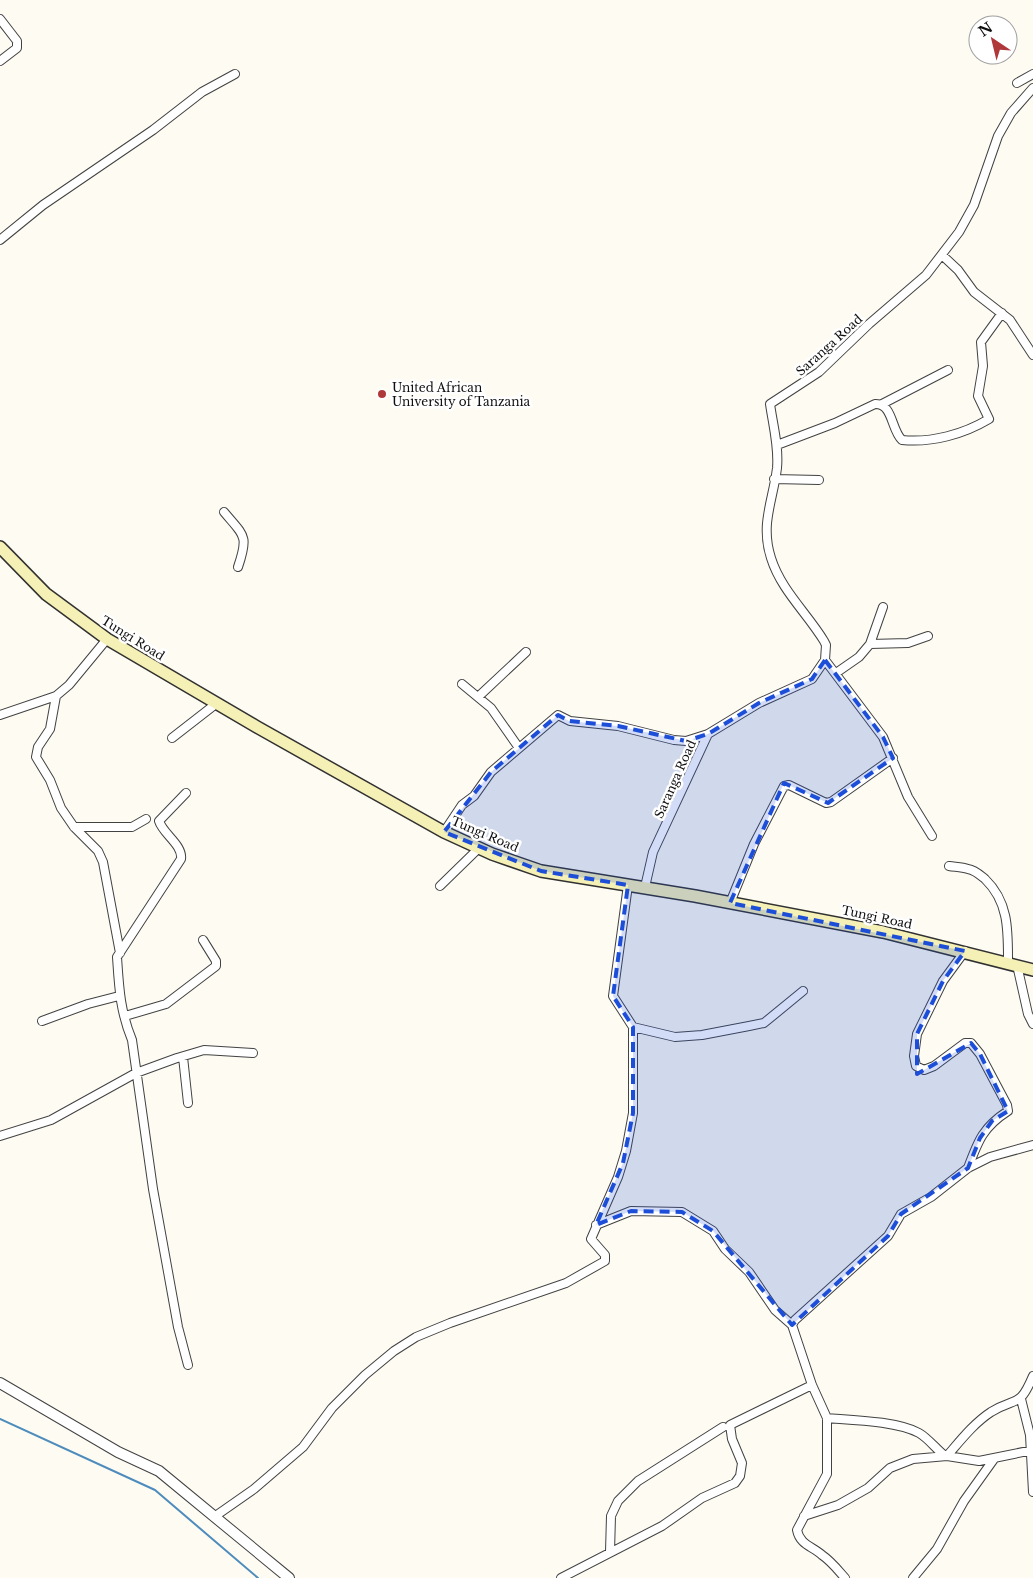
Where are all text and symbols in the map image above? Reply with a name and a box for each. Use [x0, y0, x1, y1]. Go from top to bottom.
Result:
north arrow [968, 15, 1018, 65]
text: N [975, 18, 996, 41]
street label: Saranga Road [793, 311, 865, 379]
place label: United African University of Tanzania [392, 380, 531, 409]
marker: United African University of Tanzania [376, 388, 388, 400]
street label: Tungi Road [99, 613, 167, 663]
street label: Saranga Road [651, 738, 699, 820]
street label: Tungi Road [449, 813, 521, 855]
street label: Tungi Road [840, 902, 914, 932]

